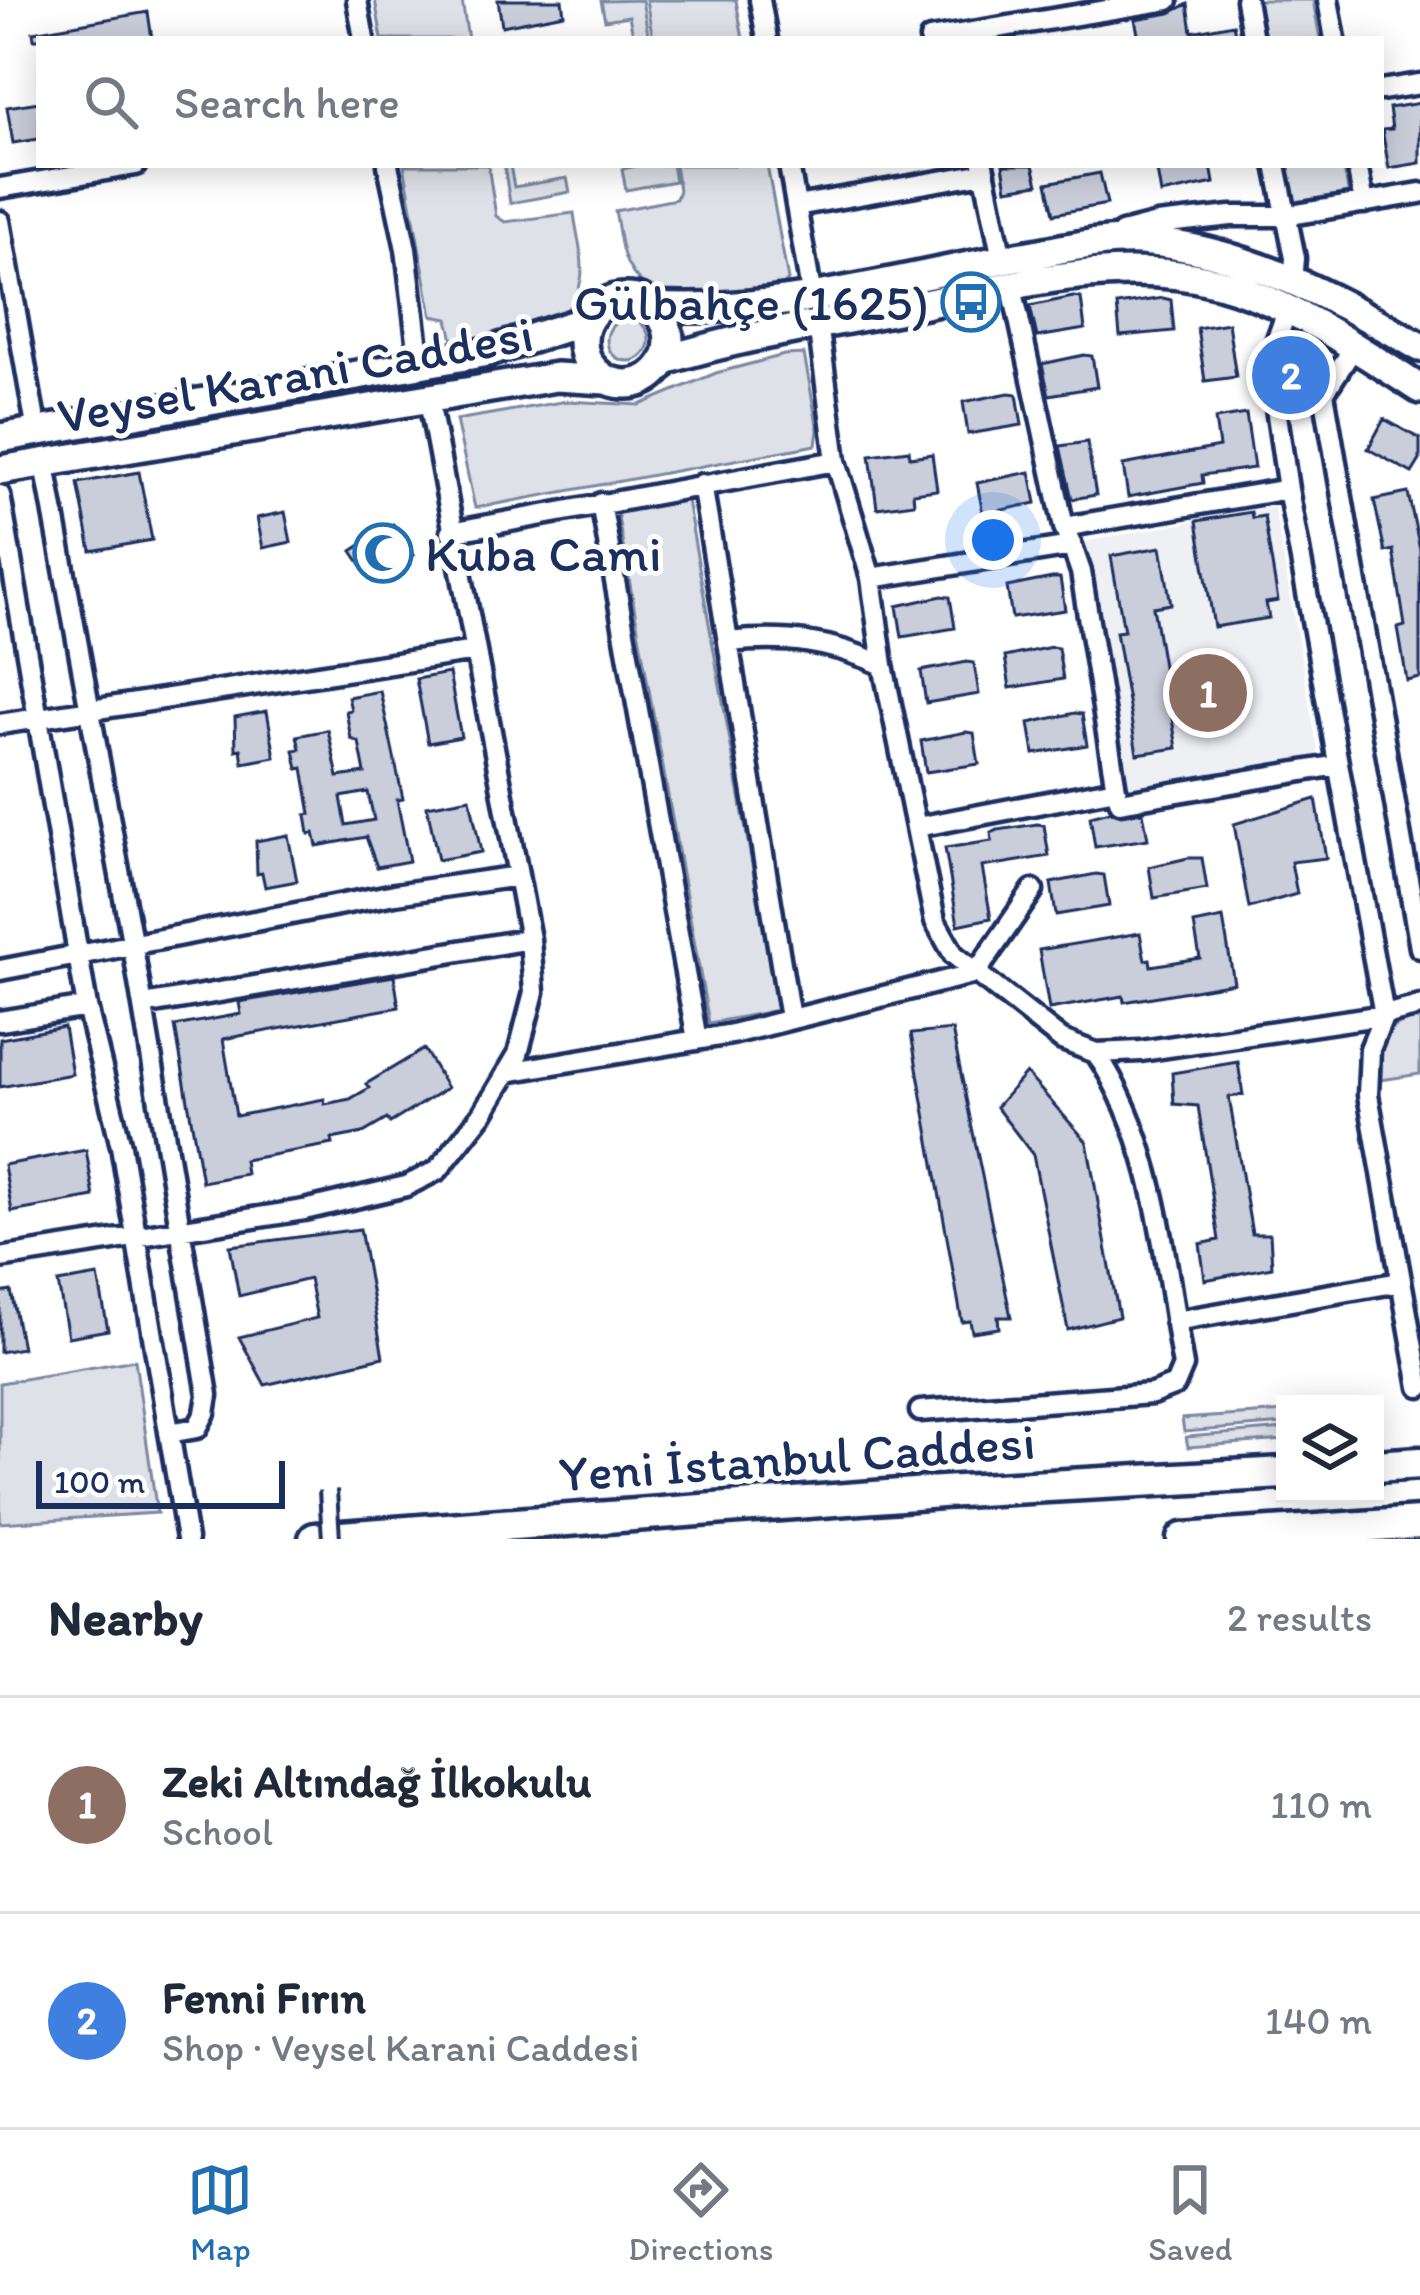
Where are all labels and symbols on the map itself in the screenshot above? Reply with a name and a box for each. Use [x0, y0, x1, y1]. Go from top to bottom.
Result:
bus stop icon: Gülbahçe (1625) [940, 271, 1002, 333]
place label: Gülbahçe (1625) [574, 272, 929, 333]
street label: Veysel Karani Caddesi [53, 303, 538, 446]
pin: 2 [1252, 330, 1330, 420]
your location [963, 510, 1023, 570]
mosque icon: Kuba Cami [352, 522, 414, 584]
place label: Kuba Cami [425, 523, 662, 584]
pin: 1 [1169, 648, 1247, 738]
street label: Yeni İstanbul Caddesi [557, 1410, 1037, 1505]
scale bar [36, 1455, 285, 1508]

